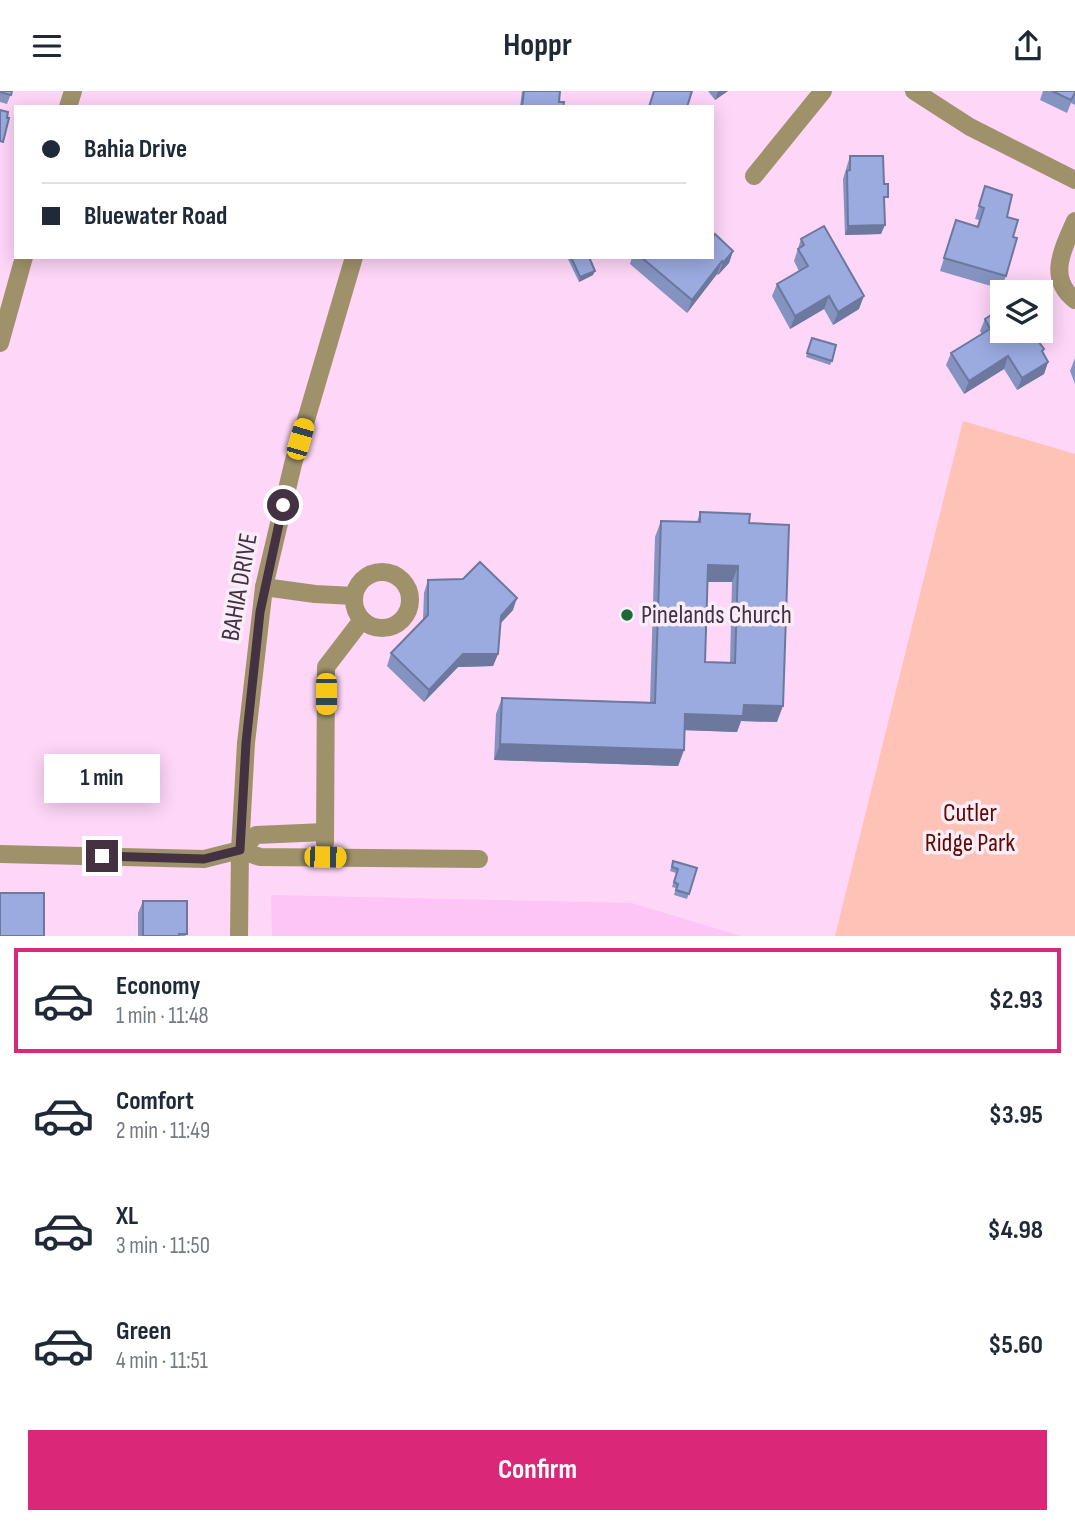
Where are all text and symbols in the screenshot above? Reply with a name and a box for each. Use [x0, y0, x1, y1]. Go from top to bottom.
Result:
text: Hoppr [503, 26, 572, 65]
icon: menu [28, 27, 66, 65]
icon: share [1009, 27, 1047, 65]
text: Bahia Drive [84, 134, 187, 165]
text: Bluewater Road [84, 201, 227, 232]
map controls [990, 280, 1053, 343]
button: layers [990, 280, 1053, 343]
car [285, 416, 316, 462]
route start [267, 489, 299, 521]
street label: BAHIA DRIVE [215, 531, 265, 643]
place label: Pinelands Church [641, 600, 792, 631]
marker: Pinelands Church [619, 607, 635, 623]
car [316, 673, 337, 715]
callout: 1 min [44, 755, 160, 803]
text: 1 min [81, 764, 123, 792]
park label: Cutler Ridge Park [925, 798, 1015, 859]
route end [86, 840, 118, 872]
car [304, 846, 347, 868]
icon: car [32, 969, 95, 1032]
text: Economy [116, 971, 200, 1002]
text: $2.93 [989, 985, 1043, 1016]
text: 1 min · 11:48 [116, 1002, 209, 1030]
icon: car [32, 1084, 95, 1147]
text: Comfort [116, 1086, 194, 1117]
text: $3.95 [989, 1100, 1043, 1131]
text: 2 min · 11:49 [116, 1117, 210, 1145]
icon: car [32, 1199, 95, 1262]
text: XL [116, 1201, 138, 1232]
text: $4.98 [987, 1215, 1043, 1246]
text: 3 min · 11:50 [116, 1232, 210, 1260]
icon: car [32, 1314, 95, 1377]
text: Green [116, 1316, 171, 1347]
text: $5.60 [988, 1330, 1043, 1361]
text: 4 min · 11:51 [116, 1347, 208, 1375]
button: Confirm [28, 1430, 1047, 1510]

